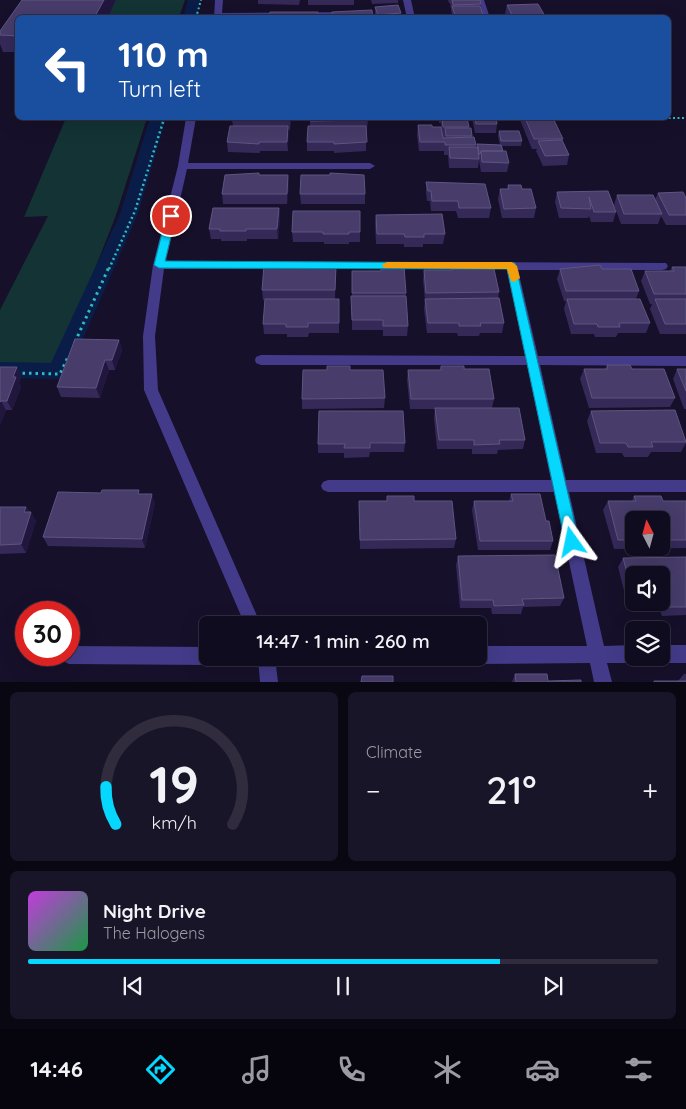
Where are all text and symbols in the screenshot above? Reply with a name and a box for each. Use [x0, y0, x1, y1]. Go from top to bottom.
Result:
text: 110 m [118, 32, 209, 76]
icon: left [35, 35, 100, 100]
text: Turn left [118, 75, 201, 103]
pin [150, 195, 192, 237]
icon: arrive [157, 202, 185, 230]
north arrow [625, 511, 670, 556]
map controls [625, 511, 670, 666]
position arrow [545, 515, 597, 567]
button: sound [625, 566, 670, 611]
speed limit sign: 30 [15, 601, 80, 666]
button: layers [625, 621, 670, 666]
text: 14:47 · 1 min · 260 m [256, 629, 430, 653]
text: Climate [366, 742, 422, 762]
text: 19 [149, 751, 199, 816]
text: 21° [486, 766, 536, 814]
text: − [366, 773, 381, 808]
text: + [642, 773, 658, 808]
text: km/h [151, 811, 197, 833]
text: Night Drive [103, 899, 206, 923]
text: The Halogens [103, 923, 205, 943]
icon: previous [119, 972, 147, 1000]
icon: pause [329, 972, 357, 1000]
icon: next [539, 972, 567, 1000]
icon: directions [143, 1052, 178, 1087]
icon: music [239, 1052, 274, 1087]
icon: phone [334, 1052, 369, 1087]
icon: climate [430, 1052, 465, 1087]
icon: car [525, 1052, 560, 1087]
icon: filters [621, 1052, 656, 1087]
text: 14:46 [30, 1055, 83, 1083]

